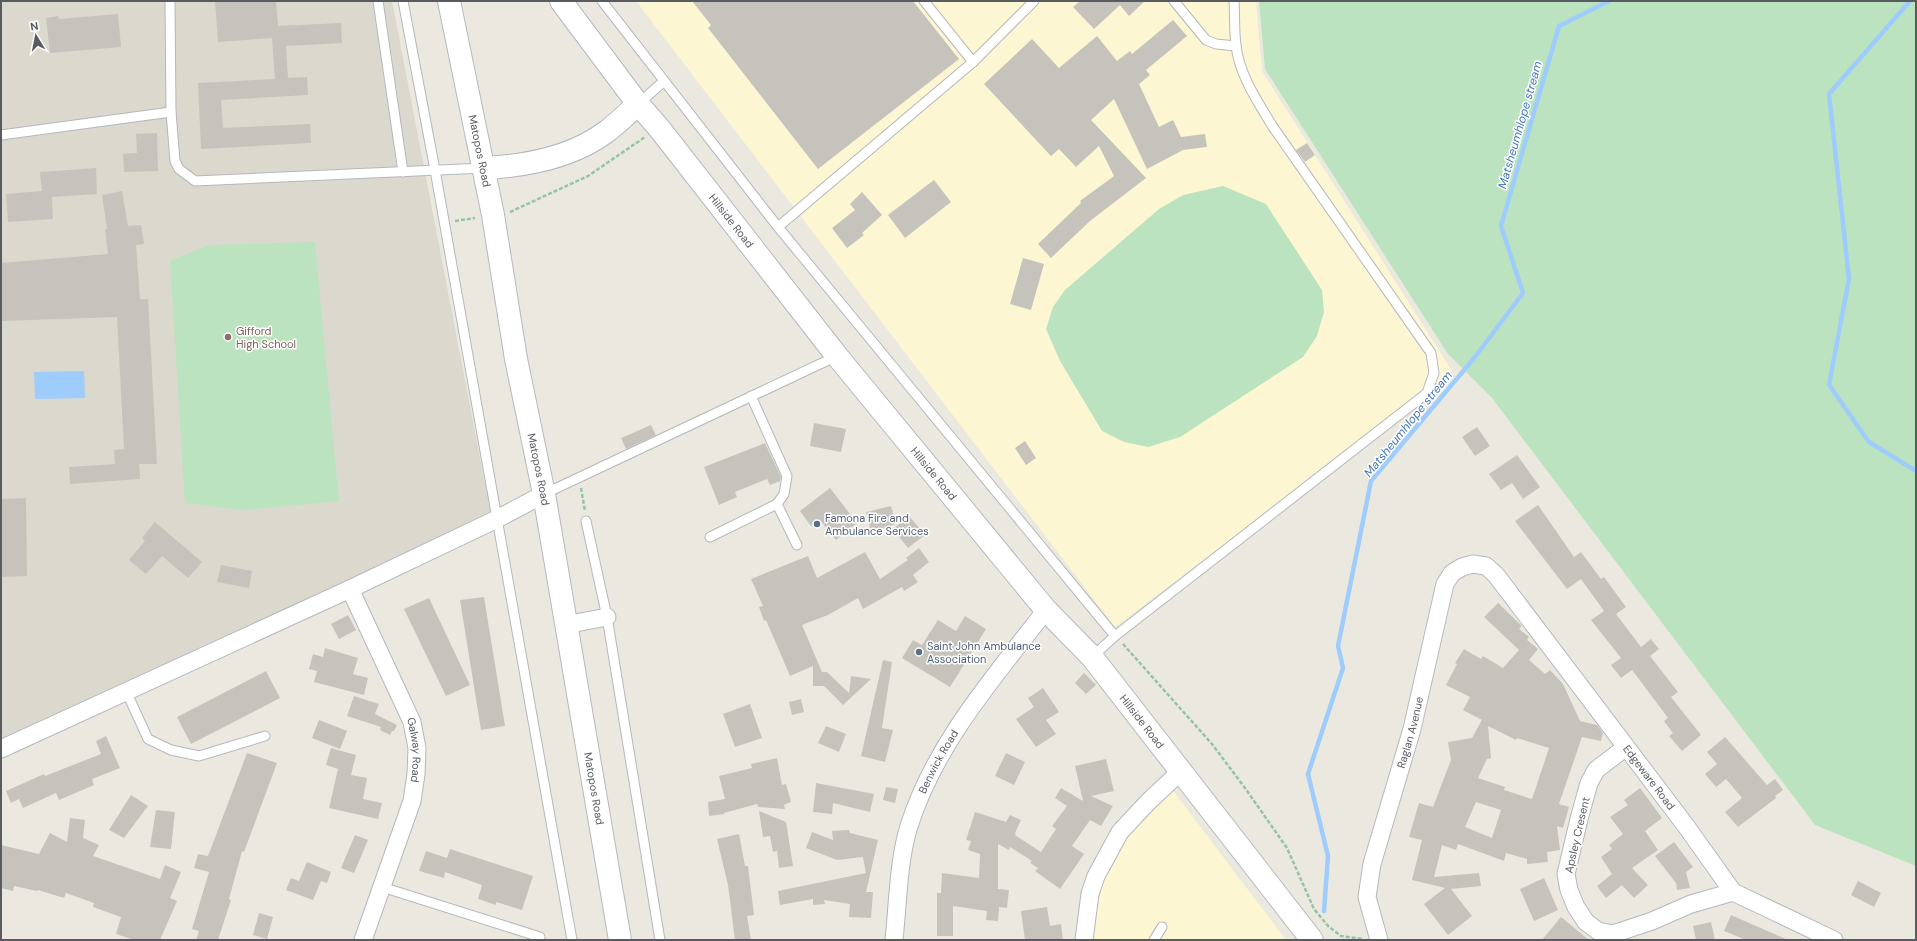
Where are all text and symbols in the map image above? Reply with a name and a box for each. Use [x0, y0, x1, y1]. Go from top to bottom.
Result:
north arrow [16, 16, 56, 56]
text: N [29, 19, 39, 34]
water label: Matsheumhlope stream [1494, 59, 1546, 191]
street label: Matopos Road [466, 114, 494, 188]
street label: Hillside Road [706, 191, 757, 251]
place label: Gifford High School [236, 324, 296, 351]
marker: Gifford High School [223, 332, 233, 342]
water label: Matsheumhlope stream [1360, 367, 1456, 480]
street label: Matopos Road [525, 432, 553, 507]
street label: Hillside Road [908, 444, 960, 503]
place label: Famona Fire and Ambulance Services [825, 511, 929, 538]
marker: Famona Fire and Ambulance Services [812, 519, 822, 529]
place label: Saint John Ambulance Association [927, 639, 1041, 666]
marker: Saint John Ambulance Association [914, 647, 924, 657]
street label: Hillside Road [1117, 691, 1168, 751]
street label: Raglan Avenue [1394, 695, 1426, 770]
street label: Galway Road [404, 715, 424, 784]
street label: Benwick Road [915, 727, 961, 796]
street label: Edgeware Road [1620, 742, 1678, 813]
street label: Matopos Road [581, 751, 607, 826]
street label: Apsley Cresent [1561, 796, 1593, 874]

